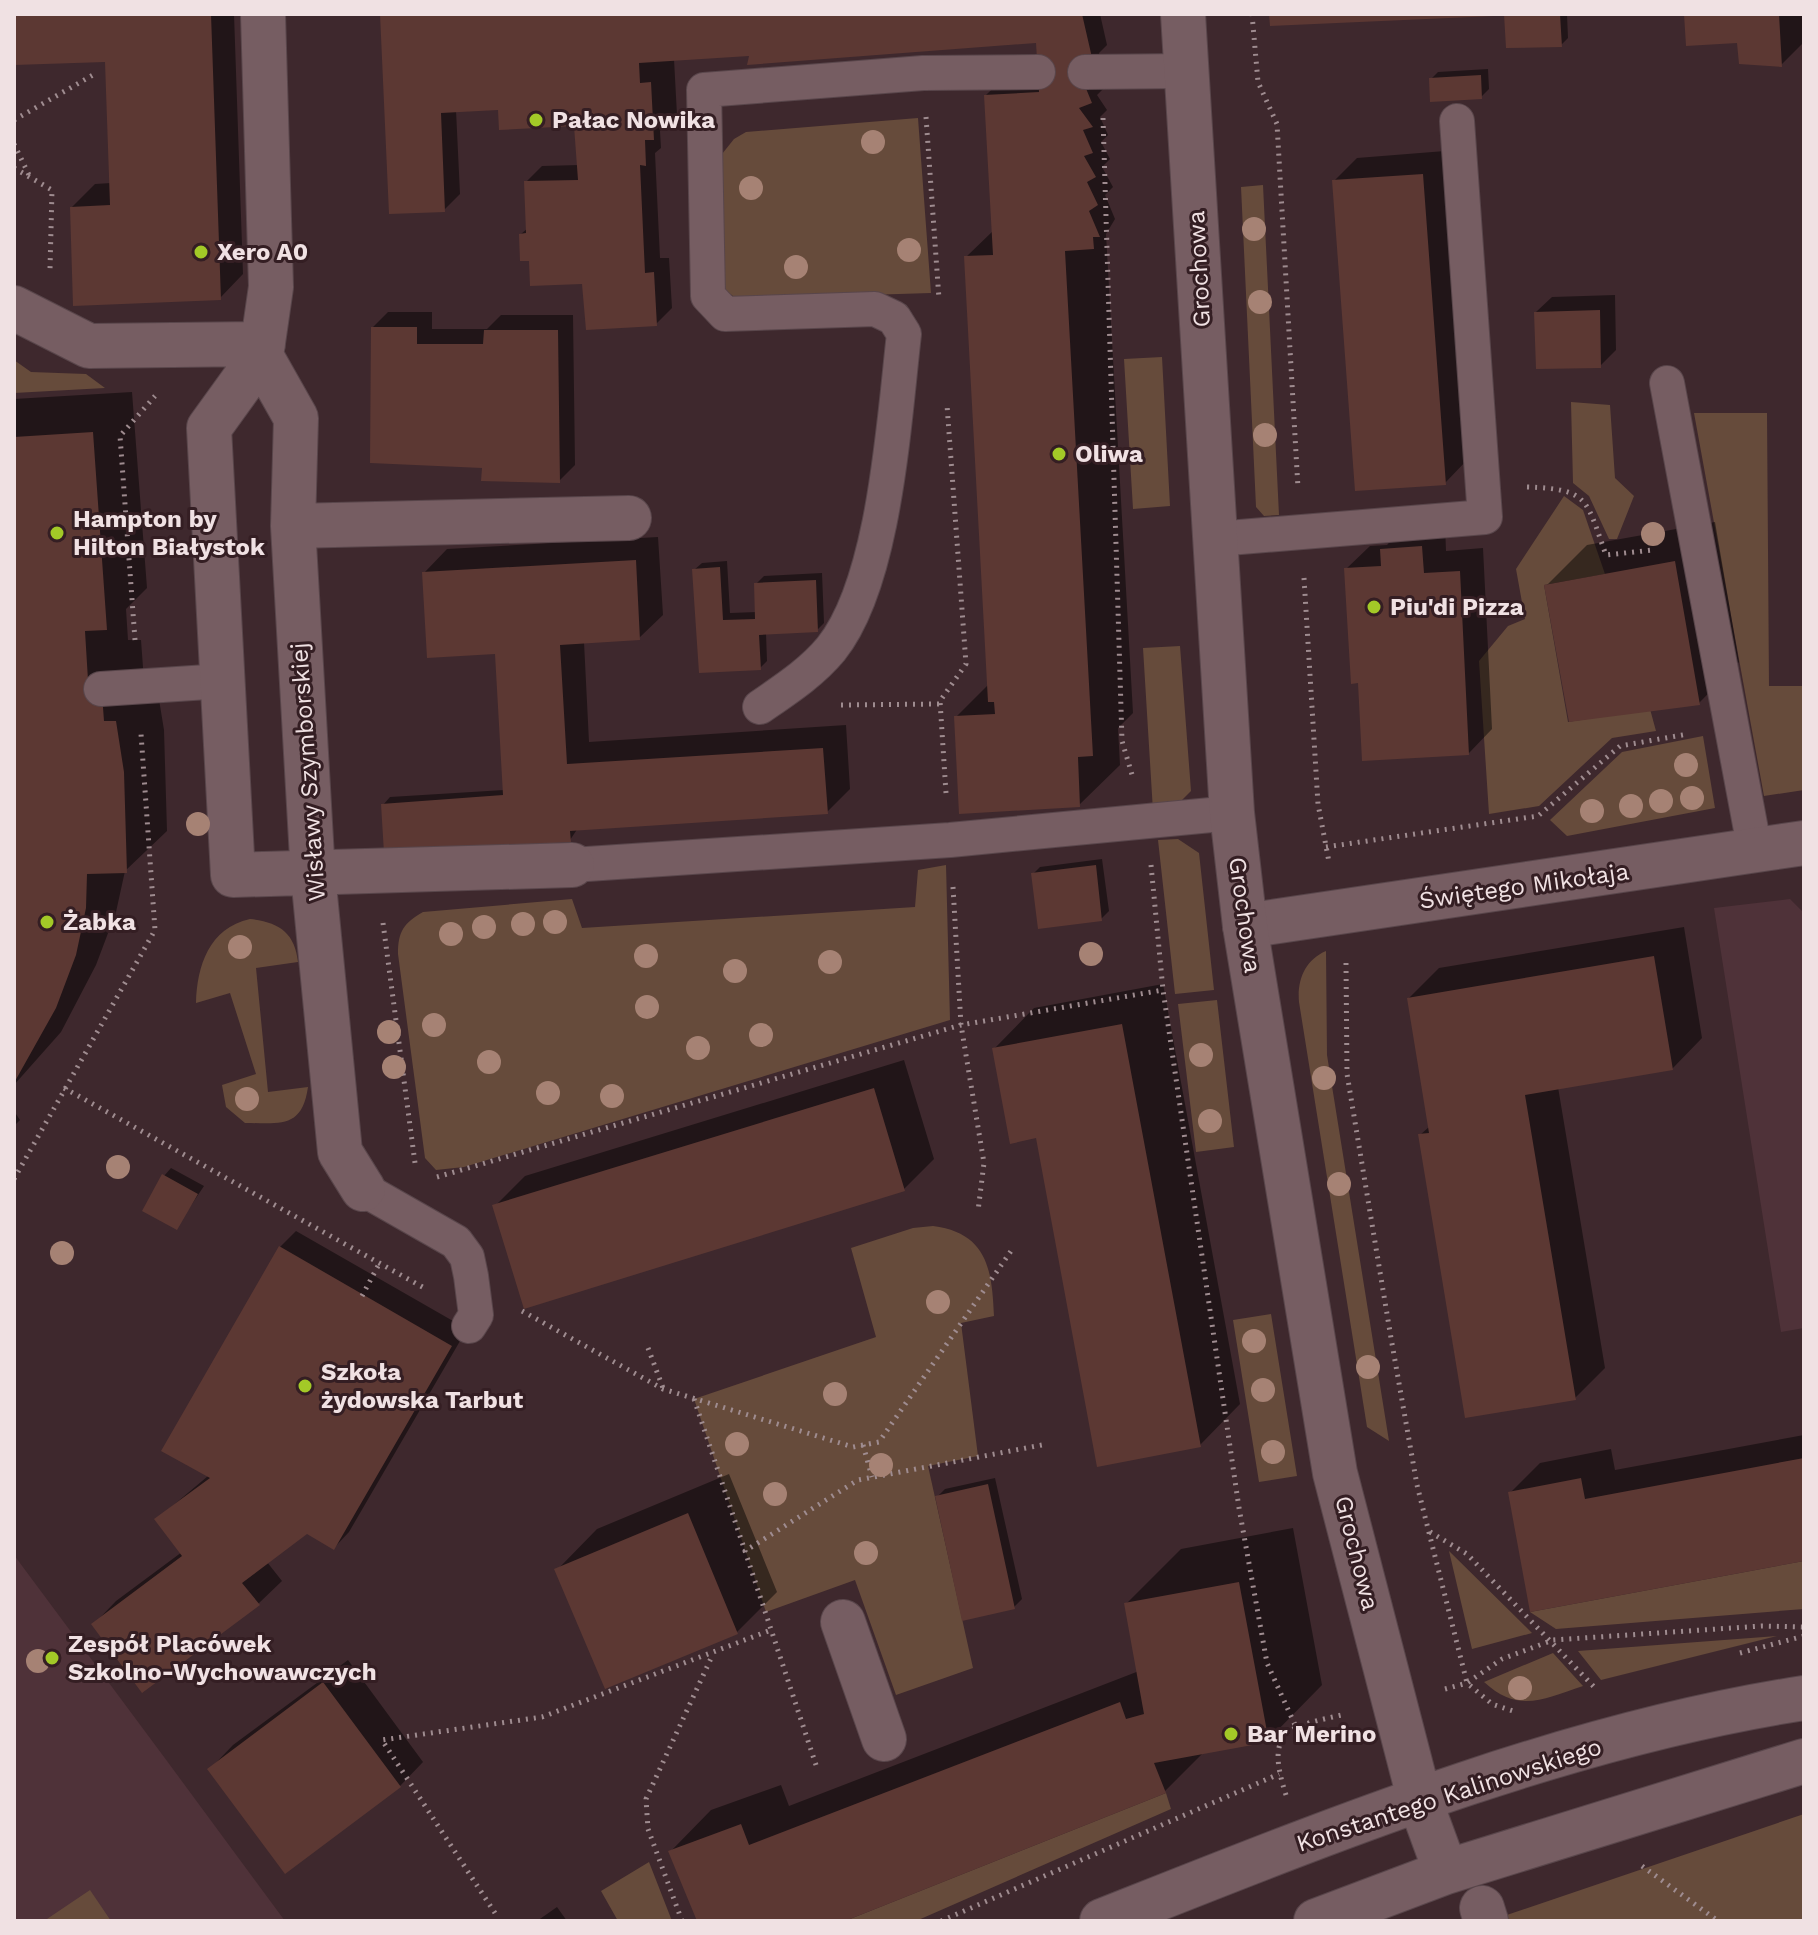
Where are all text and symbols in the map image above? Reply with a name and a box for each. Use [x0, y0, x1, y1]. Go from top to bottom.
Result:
place label: Pałac Nowika [552, 106, 715, 134]
marker: Pałac Nowika [527, 111, 545, 129]
street label: Grochowa [1182, 210, 1216, 328]
place label: Xero A0 [217, 238, 308, 266]
marker: Xero A0 [192, 243, 210, 261]
place label: Oliwa [1075, 440, 1143, 468]
marker: Oliwa [1050, 445, 1068, 463]
place label: Hampton by Hilton Białystok [73, 505, 265, 561]
marker: Hampton by Hilton Białystok [48, 524, 66, 542]
place label: Piu'di Pizza [1390, 593, 1524, 621]
marker: Piu'di Pizza [1365, 598, 1383, 616]
street label: Wisławy Szymborskiej [285, 642, 331, 902]
street label: Grochowa [1223, 855, 1267, 975]
street label: Świętego Mikołaja [1417, 857, 1631, 915]
place label: Żabka [63, 908, 136, 936]
marker: Żabka [38, 913, 56, 931]
place label: Szkoła żydowska Tarbut [321, 1358, 524, 1414]
marker: Szkoła żydowska Tarbut [296, 1377, 314, 1395]
street label: Grochowa [1329, 1493, 1385, 1613]
place label: Zespół Placówek Szkolno-Wychowawczych [68, 1630, 377, 1686]
marker: Zespół Placówek Szkolno-Wychowawczych [43, 1649, 61, 1667]
place label: Bar Merino [1247, 1720, 1376, 1748]
marker: Bar Merino [1222, 1725, 1240, 1743]
street label: Konstantego Kalinowskiego [1293, 1732, 1605, 1858]

